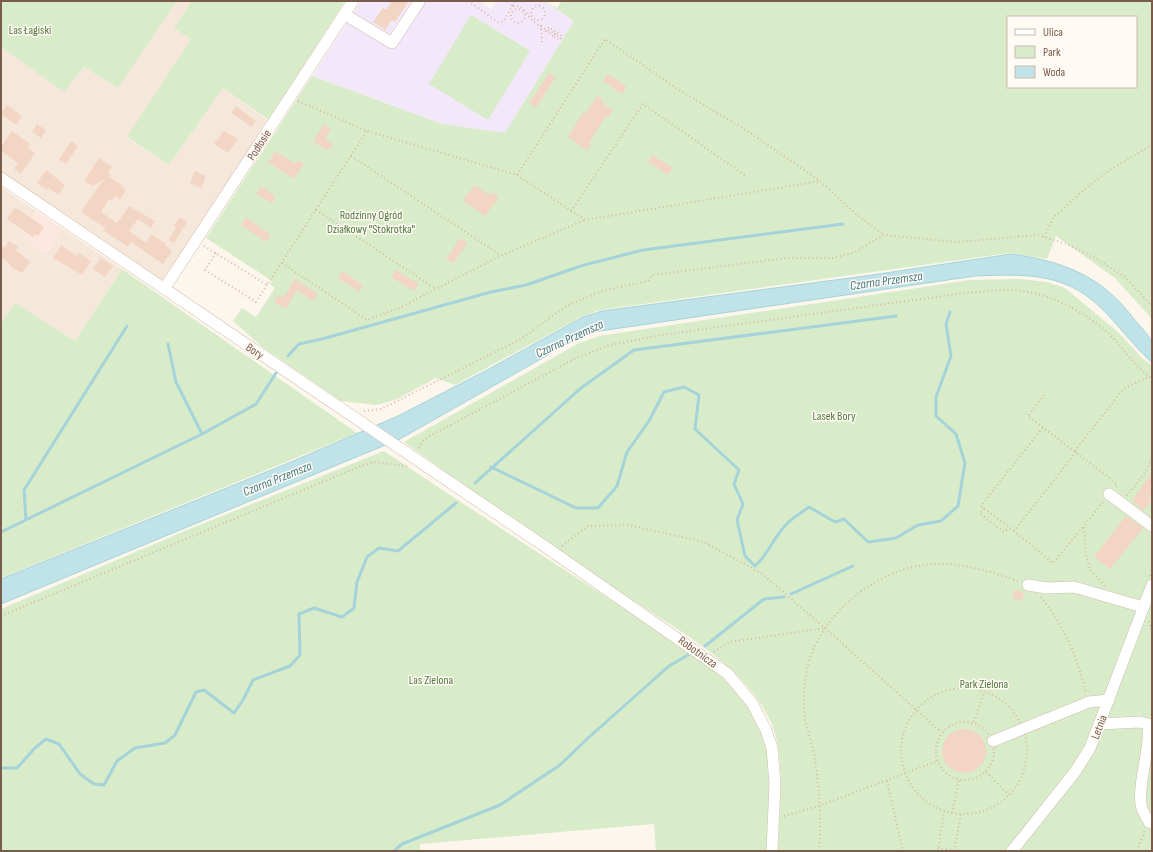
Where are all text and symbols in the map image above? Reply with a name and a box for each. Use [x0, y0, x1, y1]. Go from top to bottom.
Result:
legend [1007, 16, 1137, 88]
park label: Las Łagiski [9, 23, 51, 38]
text: Ulica [1043, 25, 1063, 40]
text: Park [1043, 45, 1061, 60]
text: Woda [1043, 65, 1066, 80]
street label: Podłosie [244, 127, 275, 163]
park label: Rodzinny Ogród Działkowy "Stokrotka" [327, 208, 415, 237]
water label: Czarna Przemsza [849, 268, 924, 294]
water label: Czarna Przemsza [533, 316, 607, 362]
street label: Bory [243, 340, 267, 363]
park label: Lasek Bory [812, 409, 856, 424]
water label: Czarna Przemsza [241, 458, 315, 500]
street label: Robotnicza [675, 633, 721, 672]
park label: Las Zielona [409, 673, 454, 688]
park label: Park Zielona [960, 677, 1009, 692]
street label: Letnia [1088, 713, 1111, 741]

